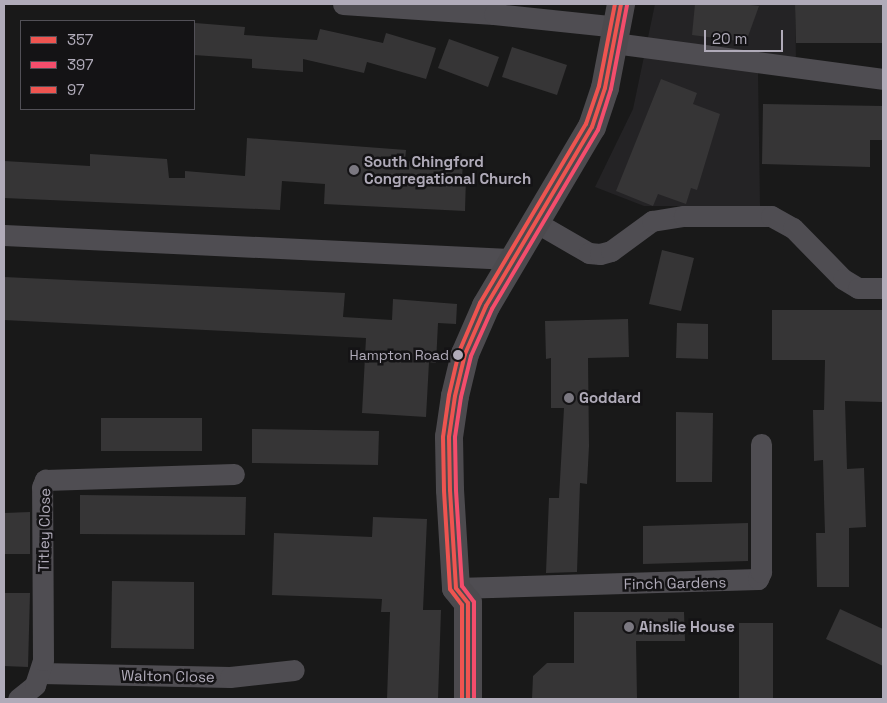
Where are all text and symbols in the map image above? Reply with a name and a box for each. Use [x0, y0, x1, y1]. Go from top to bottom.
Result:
legend [20, 20, 195, 110]
scale bar [707, 20, 786, 52]
text: 20 m [712, 29, 747, 48]
text: 357 [67, 30, 93, 49]
text: 397 [67, 55, 93, 74]
text: 97 [67, 80, 84, 99]
place label: South Chingford Congregational Church [364, 152, 531, 187]
marker: South Chingford Congregational Church [348, 164, 360, 176]
place label: Hampton Road [350, 347, 449, 363]
marker: Hampton Road [453, 350, 463, 360]
place label: Goddard [579, 389, 641, 407]
marker: Goddard [563, 392, 575, 404]
street label: Titley Close [34, 488, 54, 572]
street label: Finch Gardens [624, 573, 726, 593]
place label: Ainslie House [639, 618, 735, 636]
marker: Ainslie House [623, 621, 635, 633]
street label: Walton Close [121, 666, 215, 686]

